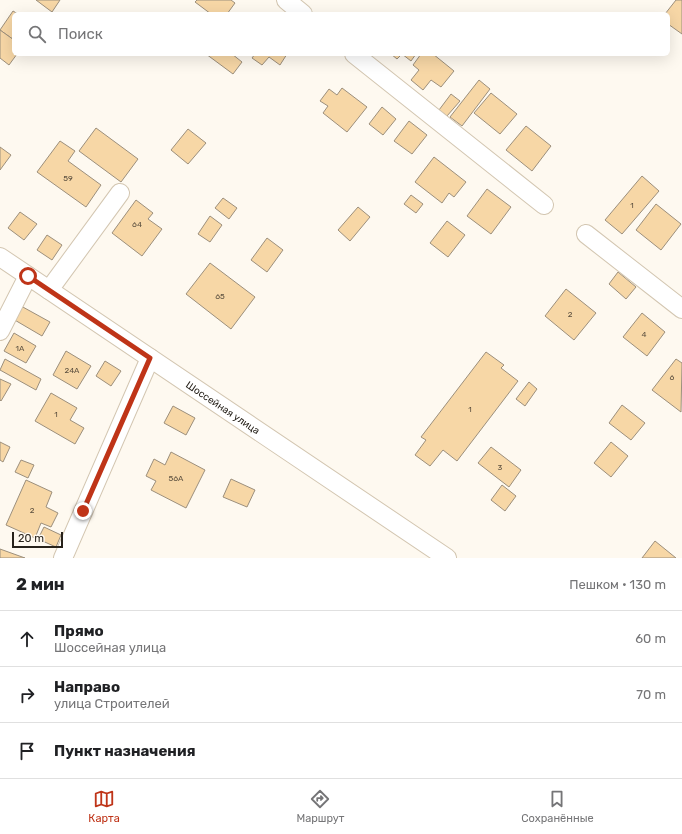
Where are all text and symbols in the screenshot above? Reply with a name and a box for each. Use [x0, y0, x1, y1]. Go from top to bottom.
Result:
search box [12, 12, 670, 56]
icon: search [26, 23, 48, 45]
text: Поиск [58, 25, 103, 43]
house number: 59 [63, 174, 73, 183]
house number: 1 [630, 201, 634, 210]
house number: 64 [132, 220, 142, 229]
route start [19, 267, 37, 285]
house number: 65 [215, 292, 225, 301]
house number: 2 [568, 310, 573, 319]
house number: 4 [642, 330, 647, 339]
house number: 1А [16, 344, 25, 353]
house number: 24А [65, 366, 80, 375]
house number: 6 [670, 373, 675, 382]
street label: Шоссейная улица [183, 379, 262, 437]
house number: 1 [468, 405, 472, 414]
house number: 1 [54, 410, 58, 419]
house number: 3 [498, 463, 503, 472]
house number: 56А [169, 474, 184, 483]
route end [74, 502, 92, 520]
house number: 2 [30, 506, 35, 515]
scale bar [12, 530, 63, 549]
text: 20 m [18, 532, 44, 545]
text: 2 мин [16, 574, 65, 594]
text: Пешком · 130 m [569, 577, 666, 592]
text: Прямо [54, 622, 104, 640]
icon: ahead [16, 628, 38, 650]
text: 60 m [635, 631, 666, 646]
text: Шоссейная улица [54, 640, 166, 655]
text: Направо [54, 678, 120, 696]
icon: right [16, 684, 38, 706]
text: 70 m [636, 687, 666, 702]
text: улица Строителей [54, 696, 170, 711]
icon: arrive [16, 740, 38, 762]
text: Пункт назначения [54, 742, 196, 760]
tab: Карта [88, 788, 120, 825]
tab: Маршрут [296, 788, 344, 825]
tab: Сохранённые [521, 788, 594, 825]

